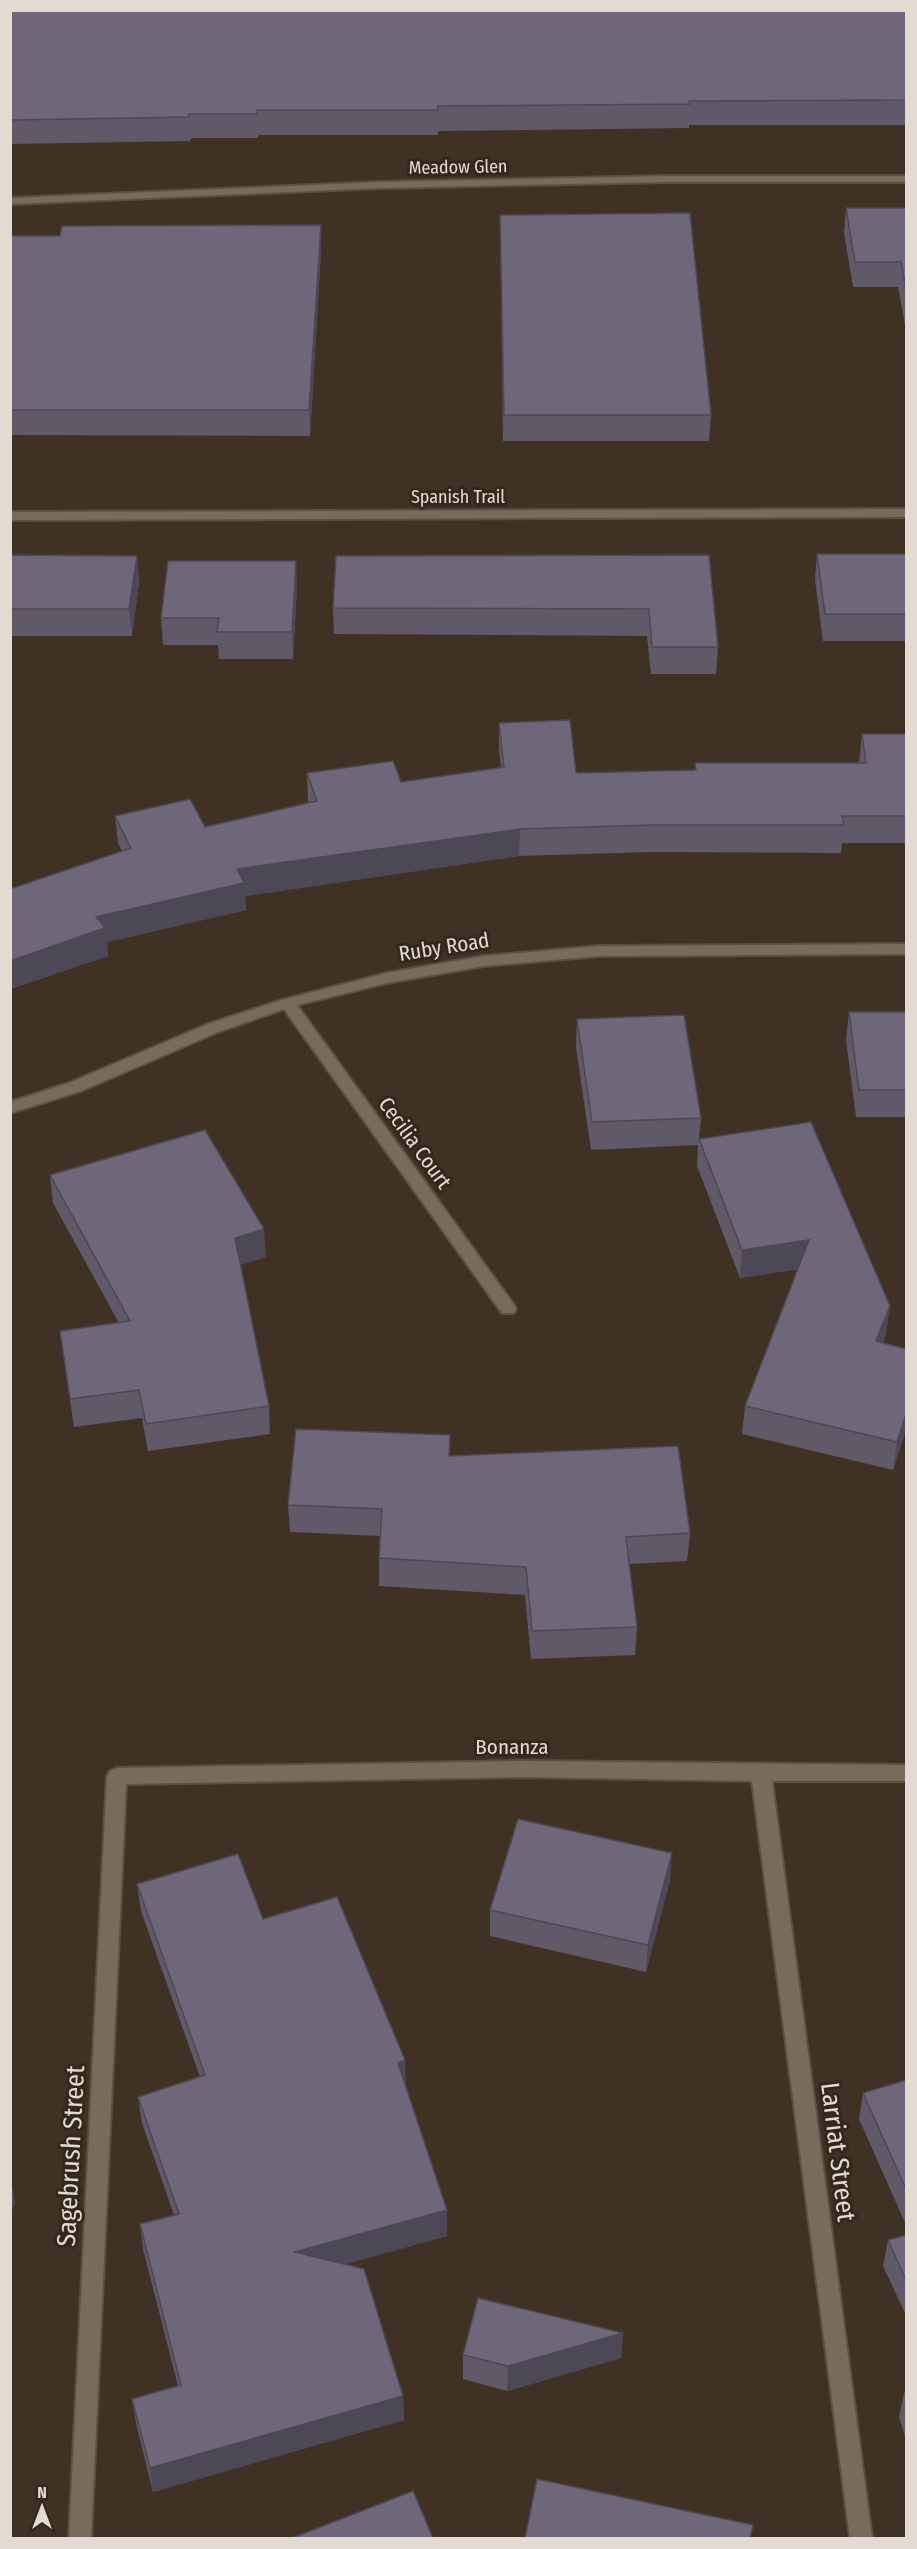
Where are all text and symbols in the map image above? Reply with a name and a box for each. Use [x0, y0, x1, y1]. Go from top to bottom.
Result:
street label: Meadow Glen [408, 155, 508, 179]
street label: Spanish Trail [411, 486, 505, 508]
street label: Ruby Road [397, 927, 491, 967]
street label: Cecilia Court [373, 1092, 457, 1194]
street label: Bonanza [475, 1734, 549, 1760]
street label: Sagebrush Street [51, 2064, 91, 2247]
street label: Larriat Street [814, 2081, 862, 2224]
north arrow [12, 2477, 72, 2537]
text: N [37, 2483, 47, 2502]

